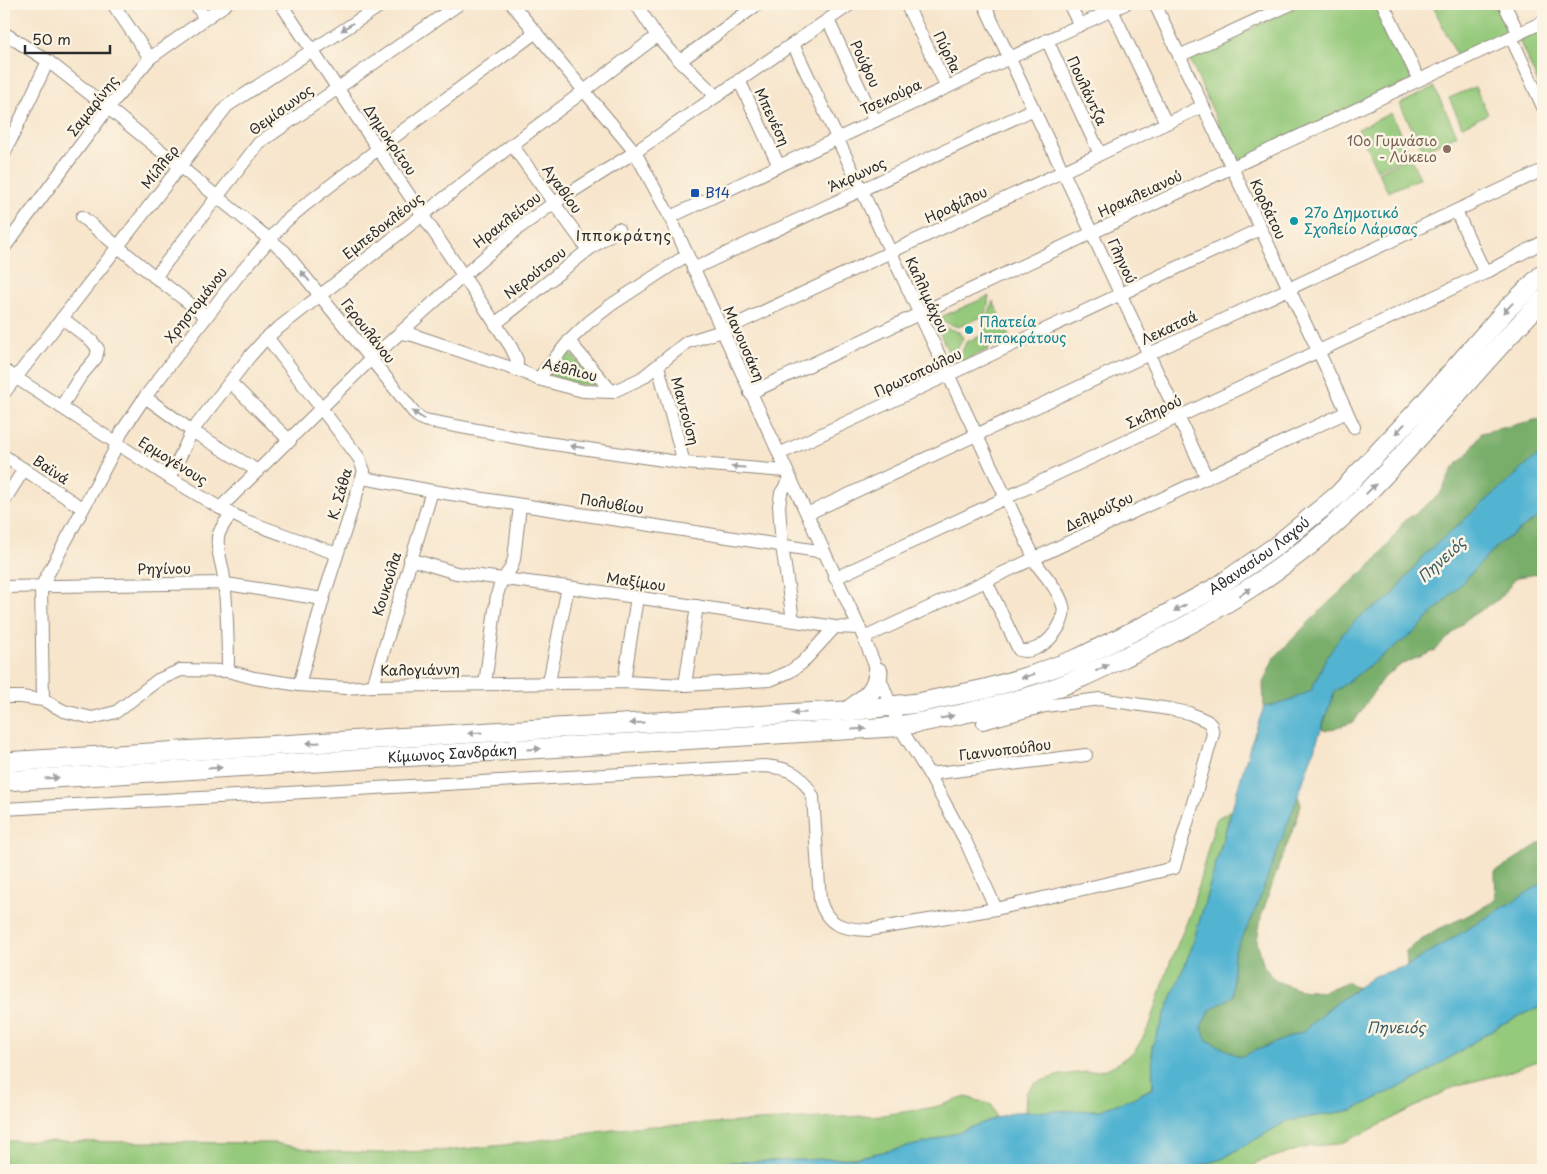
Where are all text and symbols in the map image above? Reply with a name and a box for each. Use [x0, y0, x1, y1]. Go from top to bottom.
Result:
scale bar [25, 22, 110, 54]
one-way arrow [340, 22, 354, 32]
text: 50 m [32, 27, 71, 50]
street label: Πύρλα [928, 28, 966, 76]
street label: Ρούφου [845, 37, 886, 91]
street label: Πουλάντζα [1062, 53, 1113, 129]
street label: Σαμαρίνης [62, 71, 123, 141]
street label: Τσεκούρα [857, 73, 925, 120]
street label: Θεμίσωνος [244, 79, 317, 140]
street label: Μπενέση [750, 84, 795, 149]
street label: Δημοκρίτου [359, 100, 422, 179]
place label: 10ο Γυμνάσιο - Λύκειο [1347, 130, 1437, 167]
street label: Μίλλερ [136, 140, 183, 193]
marker: 10ο Γυμνάσιο - Λύκειο [1441, 143, 1453, 155]
street label: Άκρωνος [824, 152, 889, 197]
street label: Αγαθίου [537, 160, 587, 218]
street label: Ηρακλειανού [1094, 165, 1185, 222]
street label: Κορδάτου [1245, 175, 1292, 242]
street label: Ηροφίλου [921, 181, 991, 228]
place label: Β14 [705, 182, 730, 203]
street label: Ηρακλείτου [468, 186, 545, 253]
street label: Εμπεδοκλέους [338, 187, 427, 264]
marker: Β14 [689, 187, 701, 199]
place label: 27ο Δημοτικό Σχολείο Λάρισας [1304, 202, 1418, 239]
marker: 27ο Δημοτικό Σχολείο Λάρισας [1288, 215, 1300, 227]
district label: Ιπποκράτης [576, 223, 672, 246]
street label: Γληνού [1103, 235, 1142, 287]
street label: Νερούτσου [499, 242, 570, 304]
street label: Καλλιμάχου [901, 253, 954, 336]
street label: Χρηστομάνου [159, 262, 232, 347]
one-way arrow [299, 270, 310, 283]
street label: Γερουλάνου [336, 294, 401, 368]
one-way arrow [1502, 302, 1514, 314]
street label: Μανουσάκη [718, 303, 770, 385]
street label: Λεκατσά [1137, 305, 1200, 350]
place label: Πλατεία Ιπποκράτους [979, 311, 1066, 348]
marker: Πλατεία Ιπποκράτους [963, 324, 975, 336]
street label: Πρωτοπούλου [870, 343, 965, 402]
street label: Αέθλιου [541, 353, 600, 386]
street label: Μαντούση [666, 374, 705, 447]
street label: Σκληρού [1123, 390, 1185, 434]
one-way arrow [411, 410, 425, 420]
one-way arrow [1394, 423, 1406, 435]
street label: Ερμογένους [135, 431, 212, 490]
one-way arrow [568, 443, 584, 451]
street label: Βαϊνά [29, 450, 74, 489]
one-way arrow [729, 463, 745, 471]
street label: Κ. Σάθα [322, 465, 357, 522]
one-way arrow [1365, 483, 1377, 495]
street label: Δελμούζου [1061, 487, 1136, 537]
street label: Πολυβίου [579, 488, 645, 519]
street label: Αθανασίου Λαγού [1205, 512, 1314, 600]
water label: Πηνειός [1412, 530, 1471, 587]
street label: Κουκούλα [367, 549, 406, 619]
street label: Ρηγίνου [137, 558, 191, 579]
street label: Μαξίμου [605, 567, 667, 596]
one-way arrow [1238, 587, 1252, 596]
one-way arrow [1173, 604, 1187, 612]
street label: Καλογιάννη [380, 658, 460, 681]
one-way arrow [1095, 664, 1109, 672]
one-way arrow [1020, 673, 1035, 681]
one-way arrow [791, 709, 807, 717]
one-way arrow [940, 713, 956, 721]
one-way arrow [629, 719, 645, 727]
one-way arrow [852, 725, 868, 733]
one-way arrow [467, 729, 483, 737]
street label: Γιαννοπούλου [958, 733, 1052, 766]
one-way arrow [304, 739, 320, 747]
street label: Κίμωνος Σανδράκη [387, 739, 517, 768]
one-way arrow [526, 744, 542, 752]
one-way arrow [207, 764, 223, 772]
one-way arrow [45, 774, 61, 782]
water label: Πηνειός [1367, 1015, 1426, 1038]

